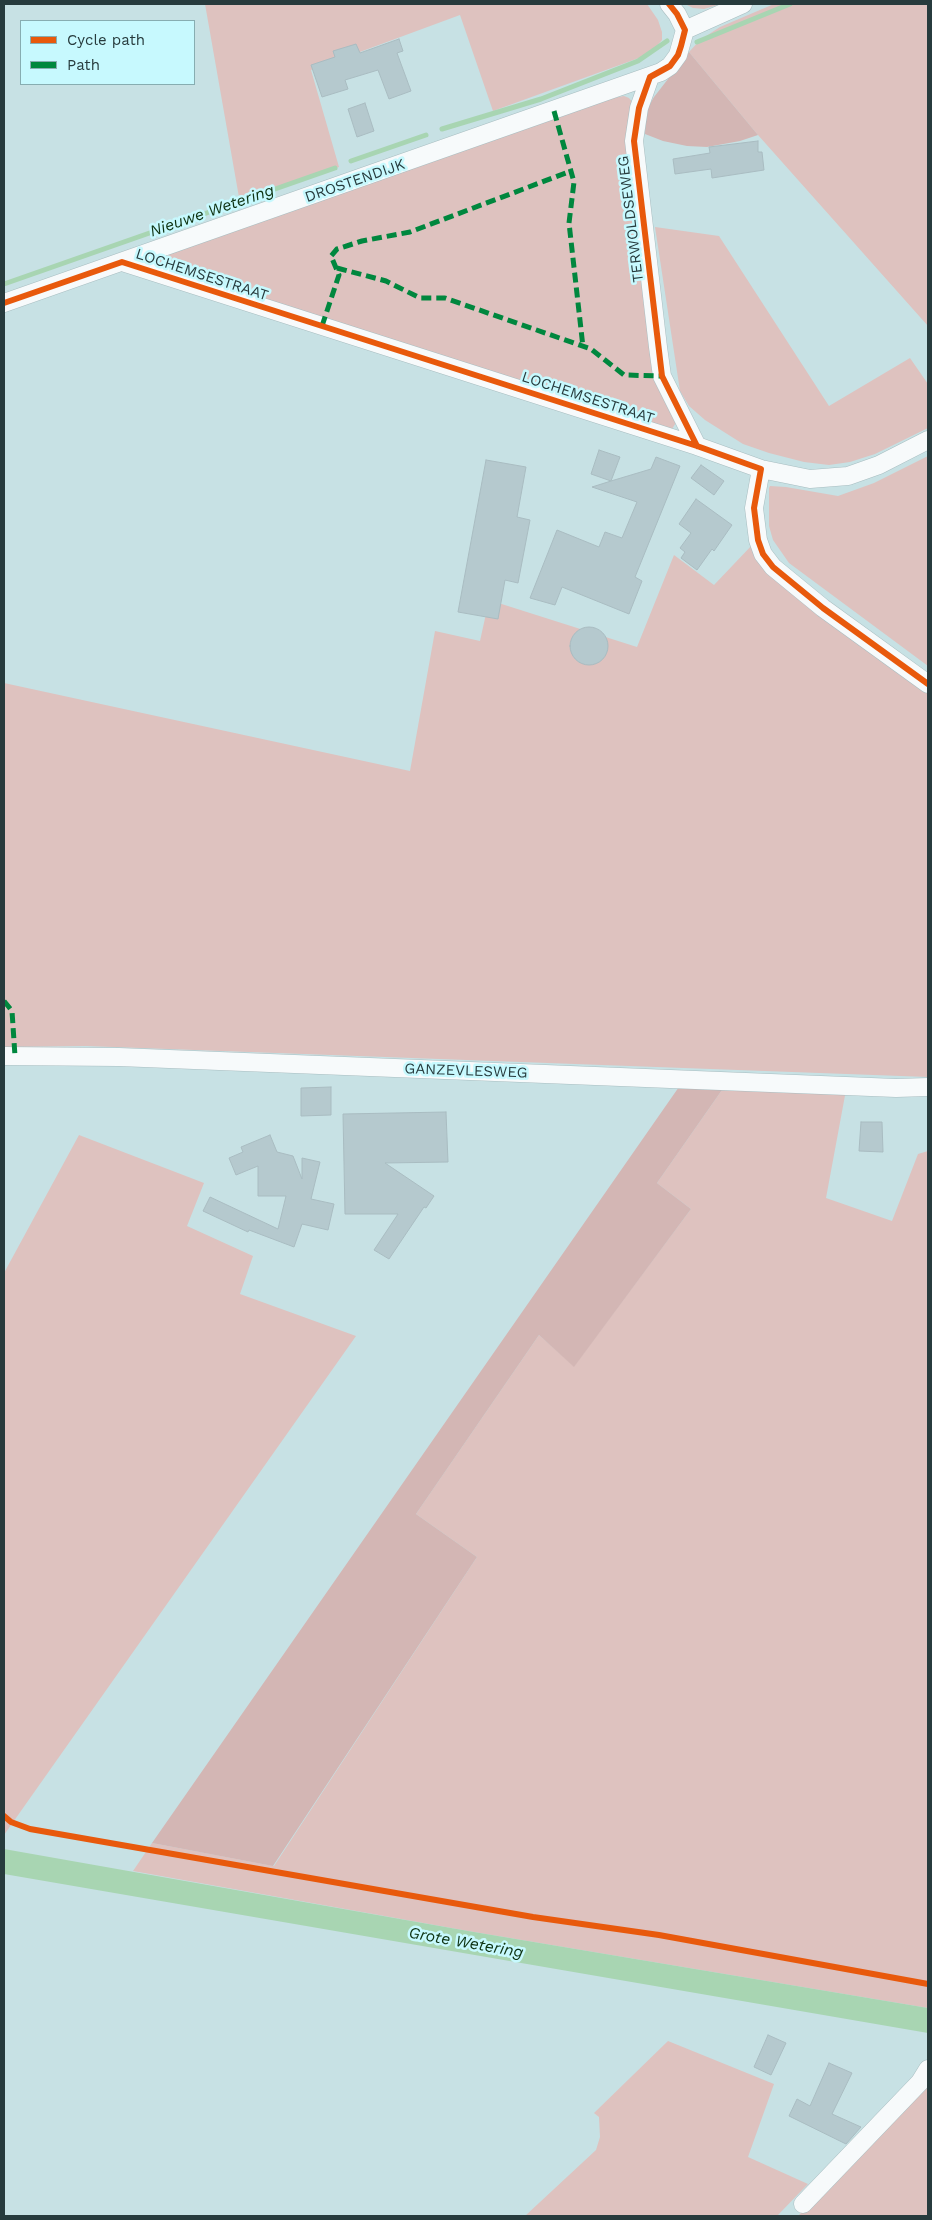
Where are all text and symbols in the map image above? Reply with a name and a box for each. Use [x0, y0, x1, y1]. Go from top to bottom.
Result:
legend [20, 20, 195, 85]
text: Cycle path [67, 31, 145, 49]
text: Path [67, 56, 100, 74]
street label: TERWOLDSEWEG [614, 155, 648, 283]
street label: DROSTENDIJK [303, 156, 407, 206]
water label: Nieuwe Wetering [147, 181, 277, 241]
street label: LOCHEMSESTRAAT [133, 245, 271, 305]
street label: LOCHEMSESTRAAT [519, 368, 657, 428]
street label: GANZEVLESWEG [404, 1060, 528, 1082]
water label: Grote Wetering [407, 1923, 525, 1963]

